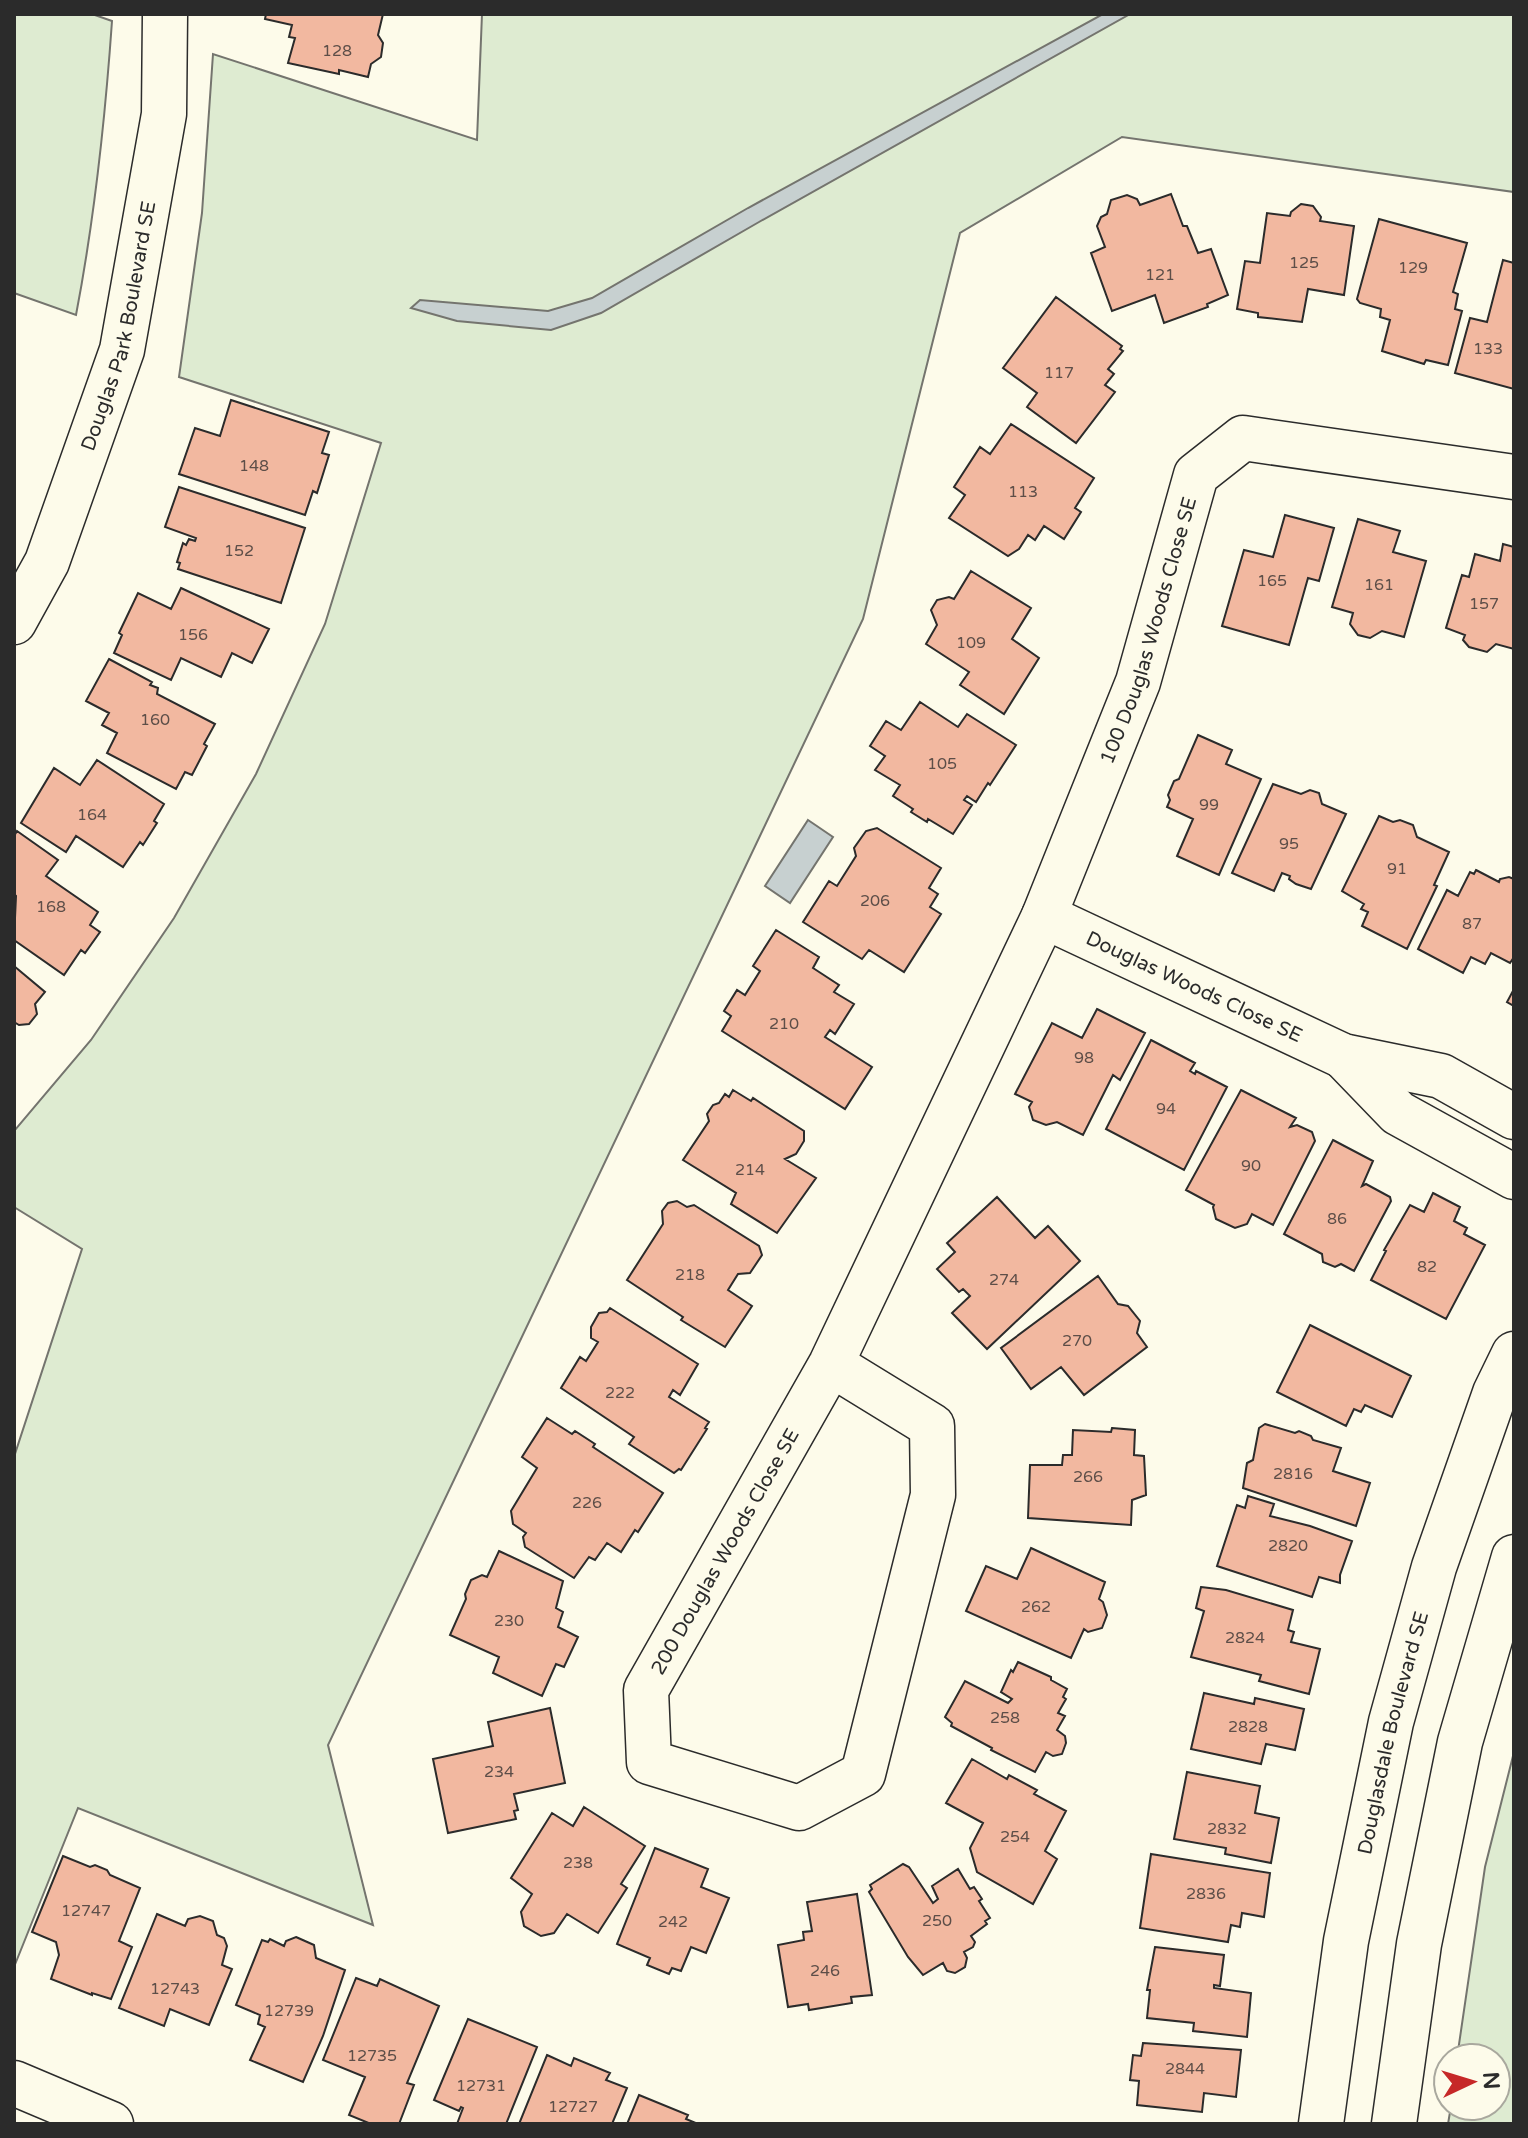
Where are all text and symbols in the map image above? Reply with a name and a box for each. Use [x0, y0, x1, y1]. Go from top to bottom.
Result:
house number: 128 [322, 41, 352, 61]
street label: Douglas Park Boulevard SE [76, 199, 161, 454]
house number: 125 [1289, 253, 1319, 273]
house number: 129 [1398, 258, 1428, 278]
house number: 121 [1145, 265, 1175, 285]
house number: 133 [1473, 339, 1503, 359]
house number: 117 [1044, 363, 1074, 383]
house number: 148 [239, 456, 269, 476]
house number: 113 [1008, 482, 1038, 502]
street label: 100 Douglas Woods Close SE [1095, 494, 1202, 768]
house number: 152 [224, 541, 254, 561]
house number: 165 [1257, 571, 1287, 591]
house number: 161 [1364, 575, 1394, 595]
house number: 157 [1469, 594, 1499, 614]
house number: 156 [178, 625, 208, 645]
house number: 109 [956, 633, 986, 653]
house number: 160 [140, 710, 170, 730]
house number: 105 [927, 754, 957, 774]
house number: 99 [1199, 795, 1219, 815]
house number: 164 [77, 805, 107, 825]
house number: 95 [1279, 834, 1299, 854]
house number: 91 [1387, 859, 1407, 879]
house number: 206 [860, 891, 890, 911]
house number: 168 [36, 897, 66, 917]
house number: 87 [1462, 914, 1482, 934]
street label: Douglas Woods Close SE [1082, 926, 1306, 1048]
house number: 210 [769, 1014, 799, 1034]
house number: 98 [1074, 1048, 1094, 1068]
house number: 94 [1156, 1099, 1176, 1119]
house number: 90 [1241, 1156, 1261, 1176]
house number: 214 [735, 1160, 765, 1180]
house number: 86 [1327, 1209, 1347, 1229]
house number: 82 [1417, 1257, 1437, 1277]
house number: 218 [675, 1265, 705, 1285]
house number: 274 [989, 1270, 1019, 1290]
house number: 270 [1062, 1331, 1092, 1351]
house number: 222 [605, 1383, 635, 1403]
street label: 200 Douglas Woods Close SE [646, 1425, 805, 1679]
house number: 2816 [1273, 1464, 1313, 1484]
house number: 266 [1073, 1467, 1103, 1487]
house number: 226 [572, 1493, 602, 1513]
house number: 2820 [1268, 1536, 1308, 1556]
house number: 262 [1021, 1597, 1051, 1617]
street label: Douglasdale Boulevard SE [1353, 1609, 1434, 1857]
house number: 230 [494, 1611, 524, 1631]
house number: 2824 [1225, 1628, 1265, 1648]
house number: 258 [990, 1708, 1020, 1728]
house number: 2828 [1228, 1717, 1268, 1737]
house number: 234 [484, 1762, 514, 1782]
house number: 2832 [1207, 1819, 1247, 1839]
house number: 254 [1000, 1827, 1030, 1847]
house number: 238 [563, 1853, 593, 1873]
house number: 2836 [1186, 1884, 1226, 1904]
house number: 12747 [61, 1901, 111, 1921]
house number: 250 [922, 1911, 952, 1931]
house number: 242 [658, 1912, 688, 1932]
house number: 246 [810, 1961, 840, 1981]
house number: 12743 [150, 1979, 200, 1999]
house number: 12739 [264, 2001, 314, 2021]
north arrow [1432, 2042, 1512, 2122]
house number: 12735 [347, 2046, 397, 2066]
house number: 2844 [1165, 2059, 1205, 2079]
text: N [1477, 2071, 1505, 2090]
house number: 12731 [456, 2076, 506, 2096]
house number: 12727 [548, 2097, 598, 2117]

